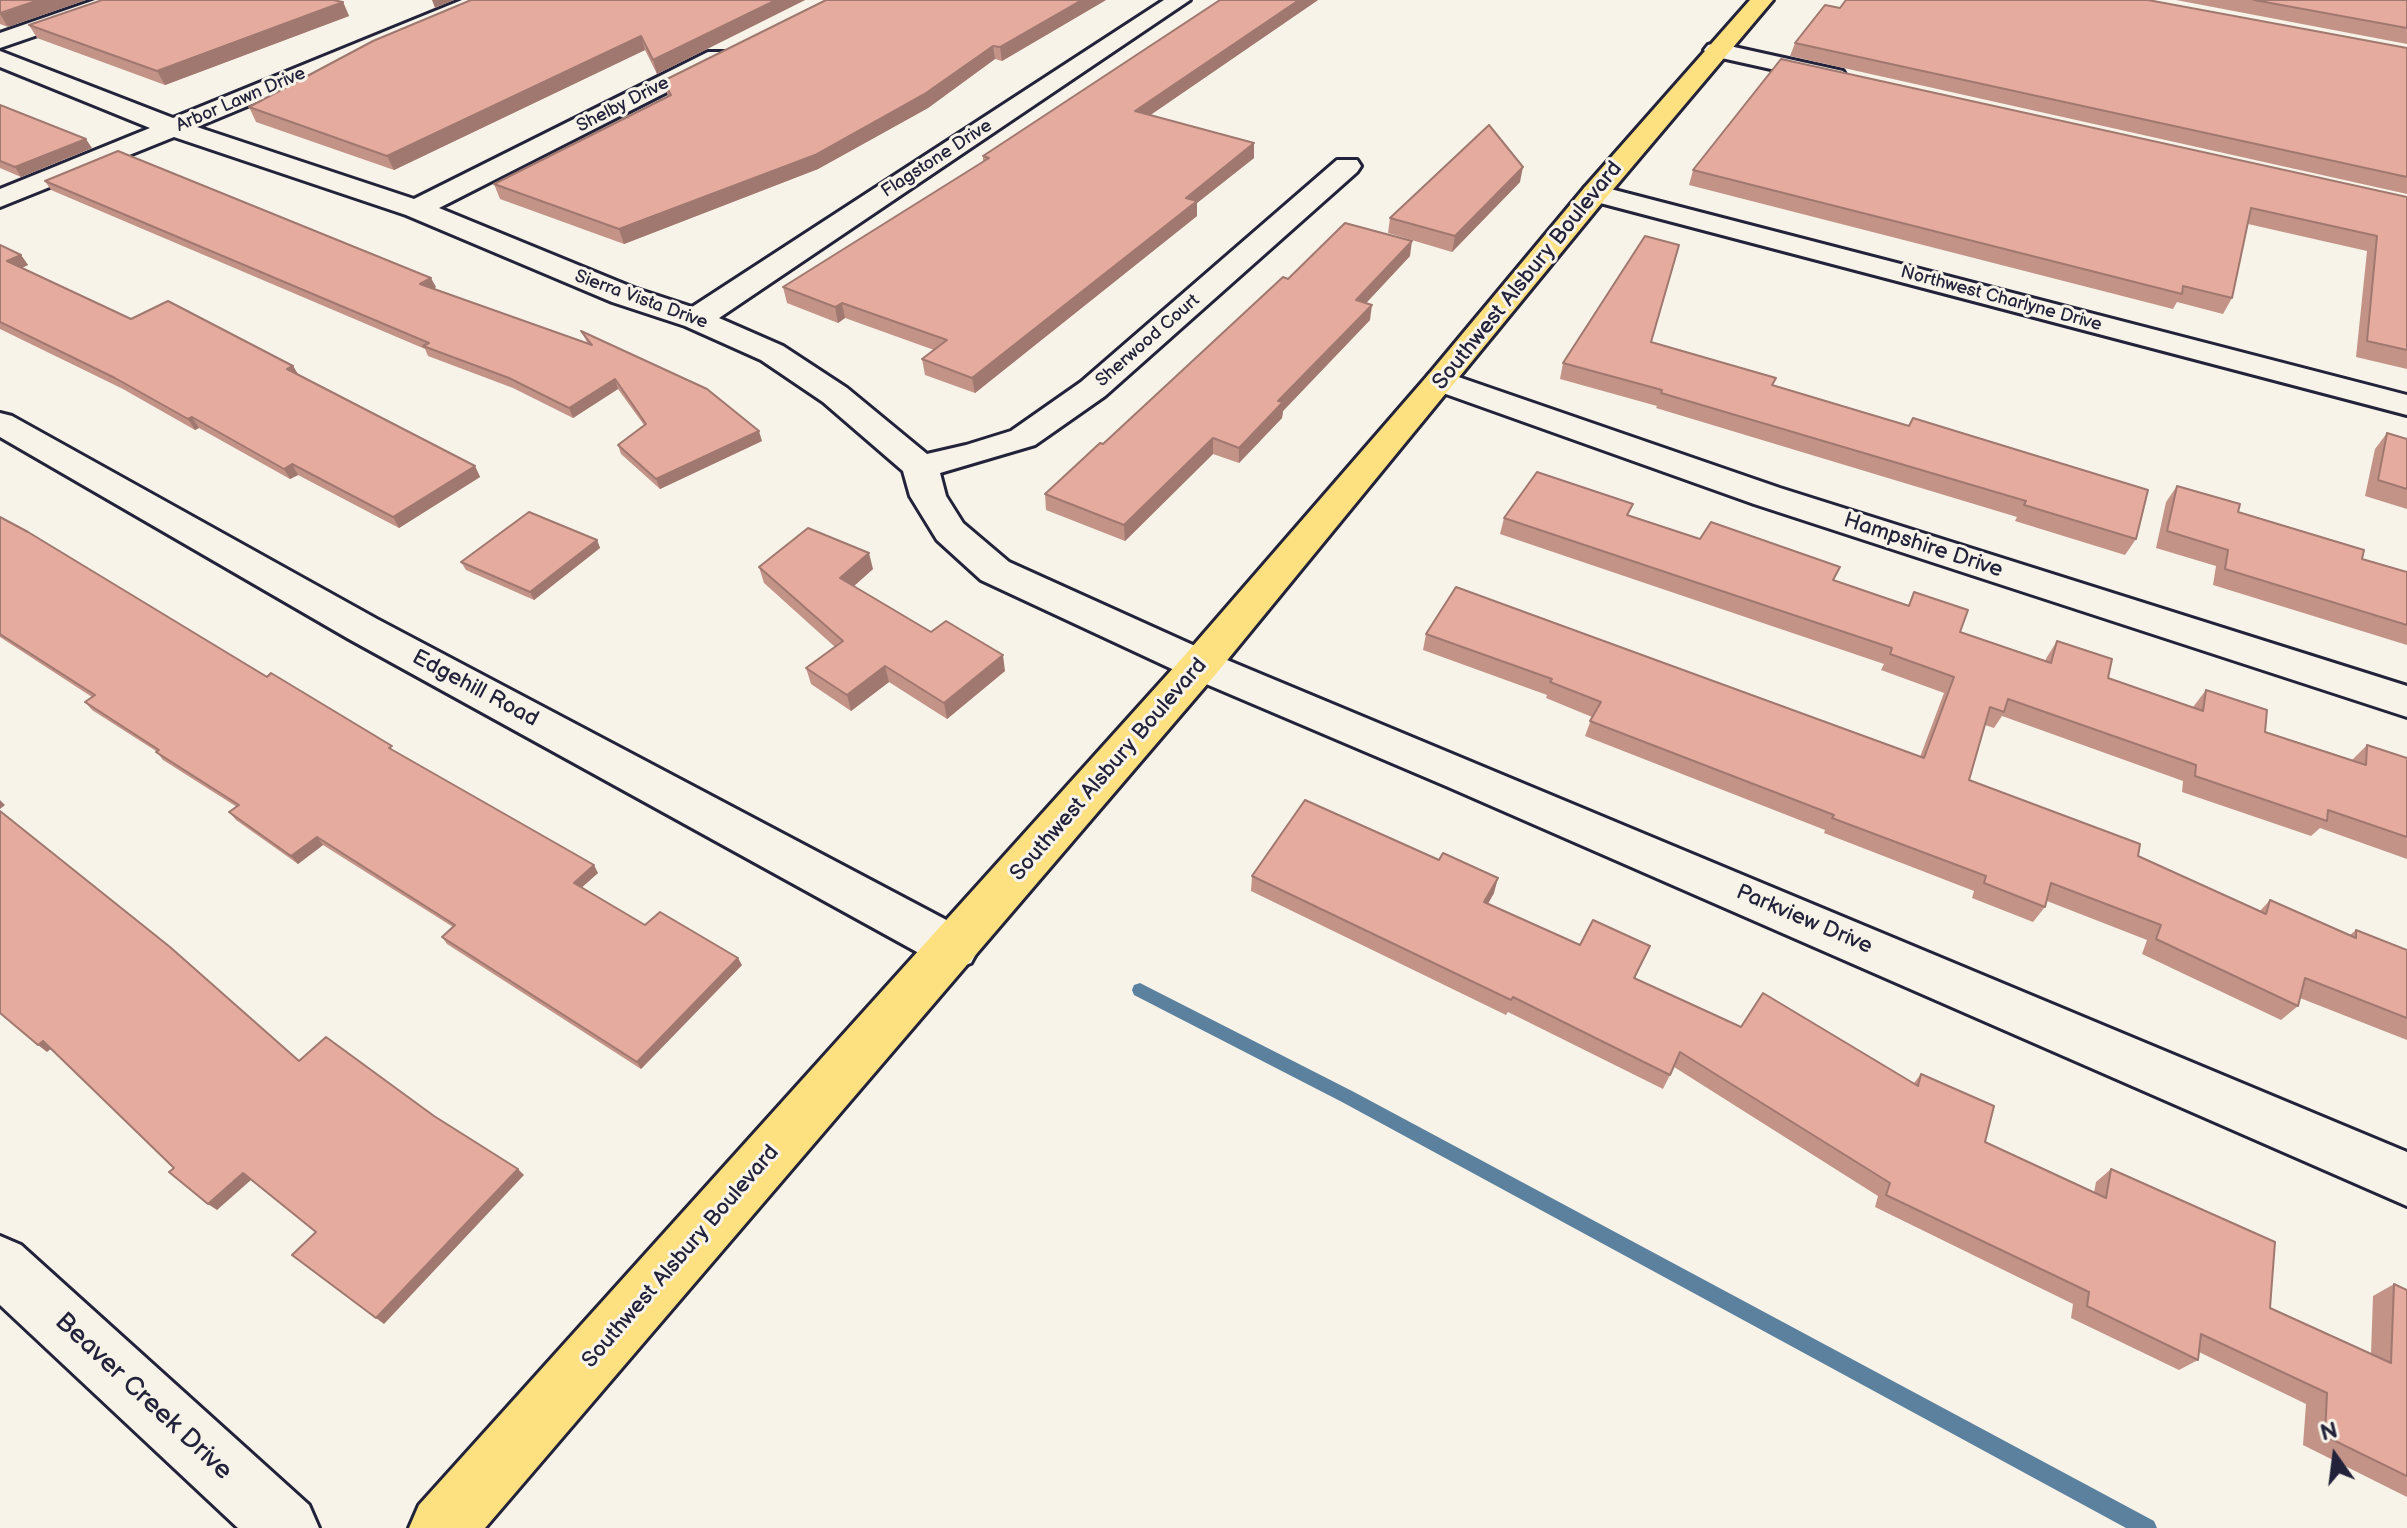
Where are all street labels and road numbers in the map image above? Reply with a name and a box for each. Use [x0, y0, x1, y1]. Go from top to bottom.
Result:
street label: Arbor Lawn Drive [173, 63, 309, 137]
street label: Shelby Drive [573, 73, 673, 137]
street label: Flagstone Drive [878, 115, 996, 203]
street label: Southwest Alsbury Boulevard [1428, 156, 1628, 396]
street label: Northwest Charlyne Drive [1898, 262, 2104, 336]
street label: Sierra Vista Drive [572, 266, 710, 334]
street label: Sherwood Court [1092, 290, 1204, 392]
street label: Hampshire Drive [1840, 508, 2006, 584]
street label: Edgehill Road [407, 645, 543, 733]
street label: Southwest Alsbury Boulevard [1005, 653, 1213, 887]
street label: Parkview Drive [1732, 879, 1876, 961]
street label: Southwest Alsbury Boulevard [577, 1140, 785, 1374]
street label: Beaver Creek Drive [48, 1307, 238, 1487]

